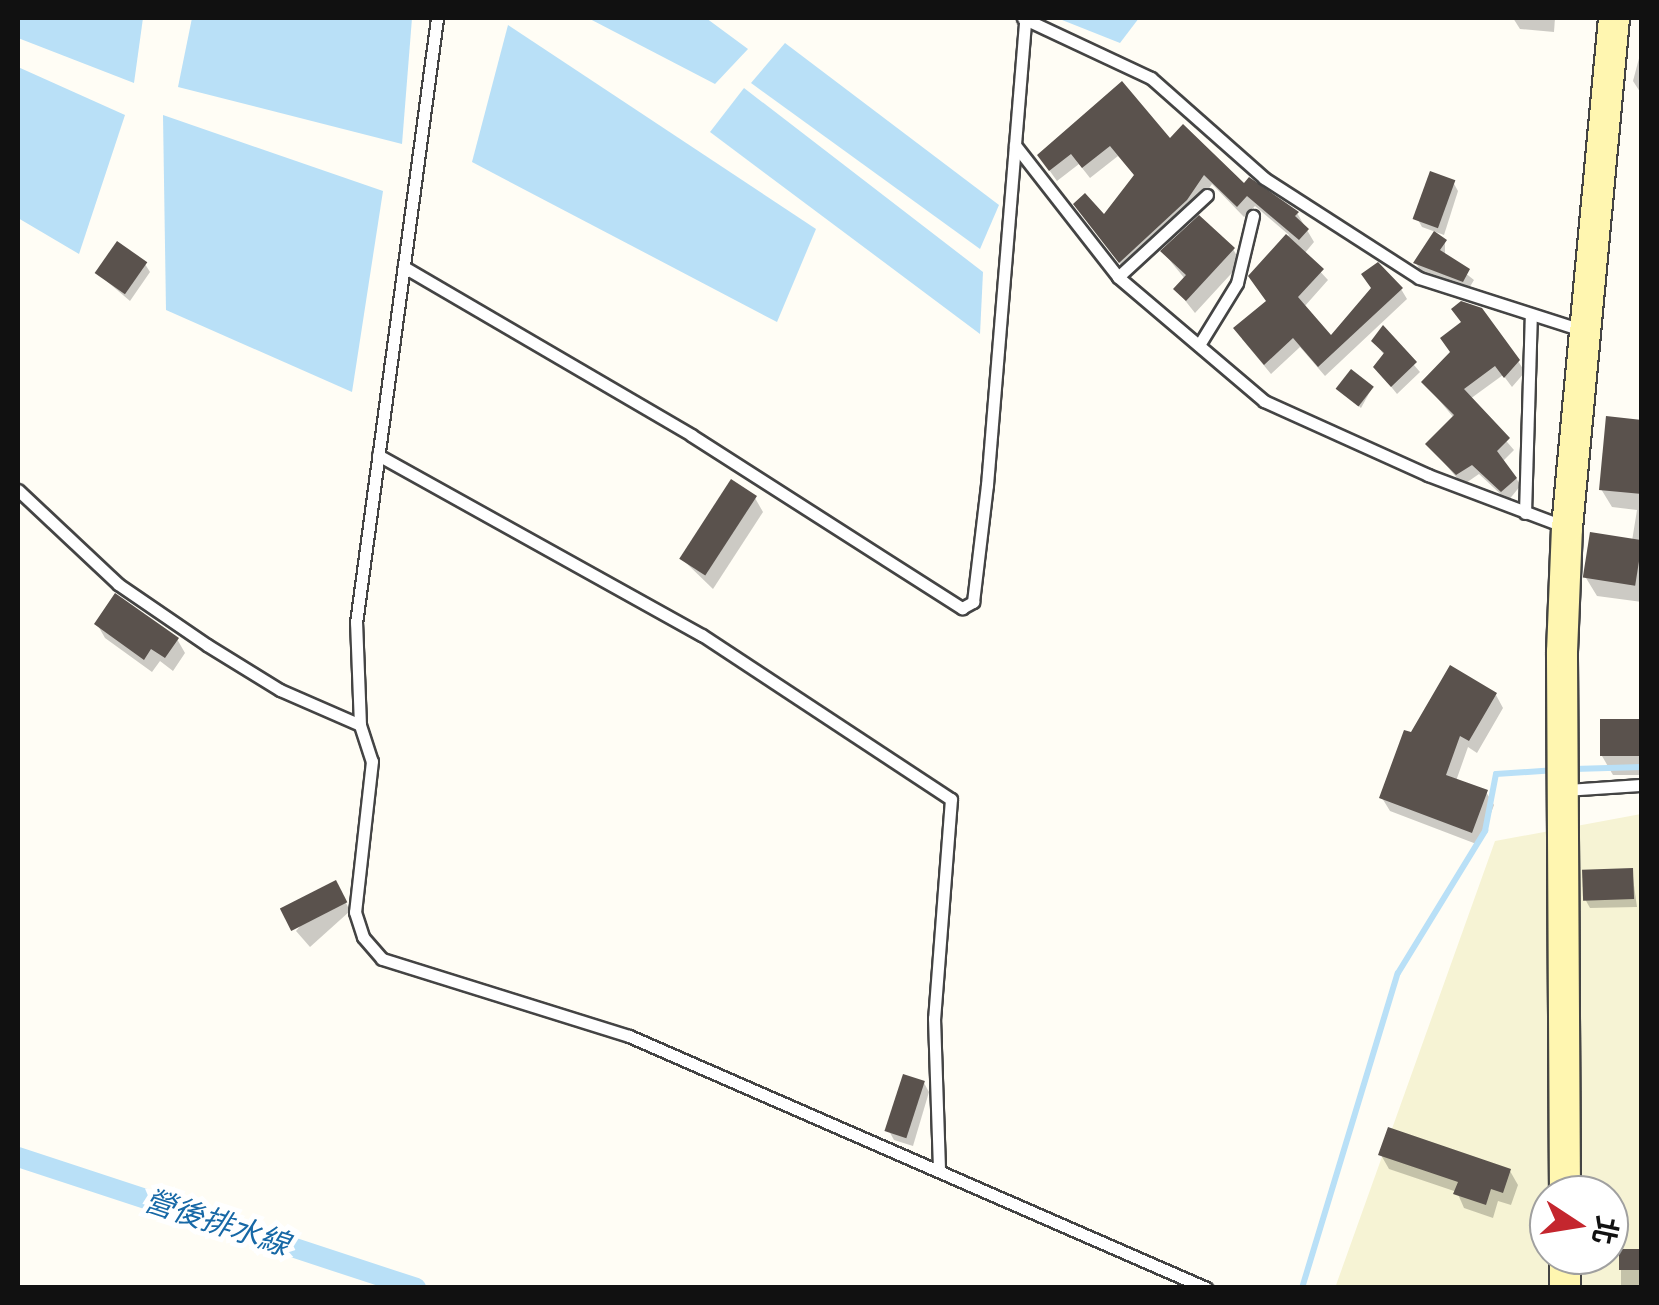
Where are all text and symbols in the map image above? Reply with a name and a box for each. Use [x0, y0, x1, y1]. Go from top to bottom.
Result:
north arrow [1529, 1175, 1629, 1275]
water label: 營後排水線 [140, 1182, 294, 1262]
text: 北 [1585, 1213, 1628, 1248]

